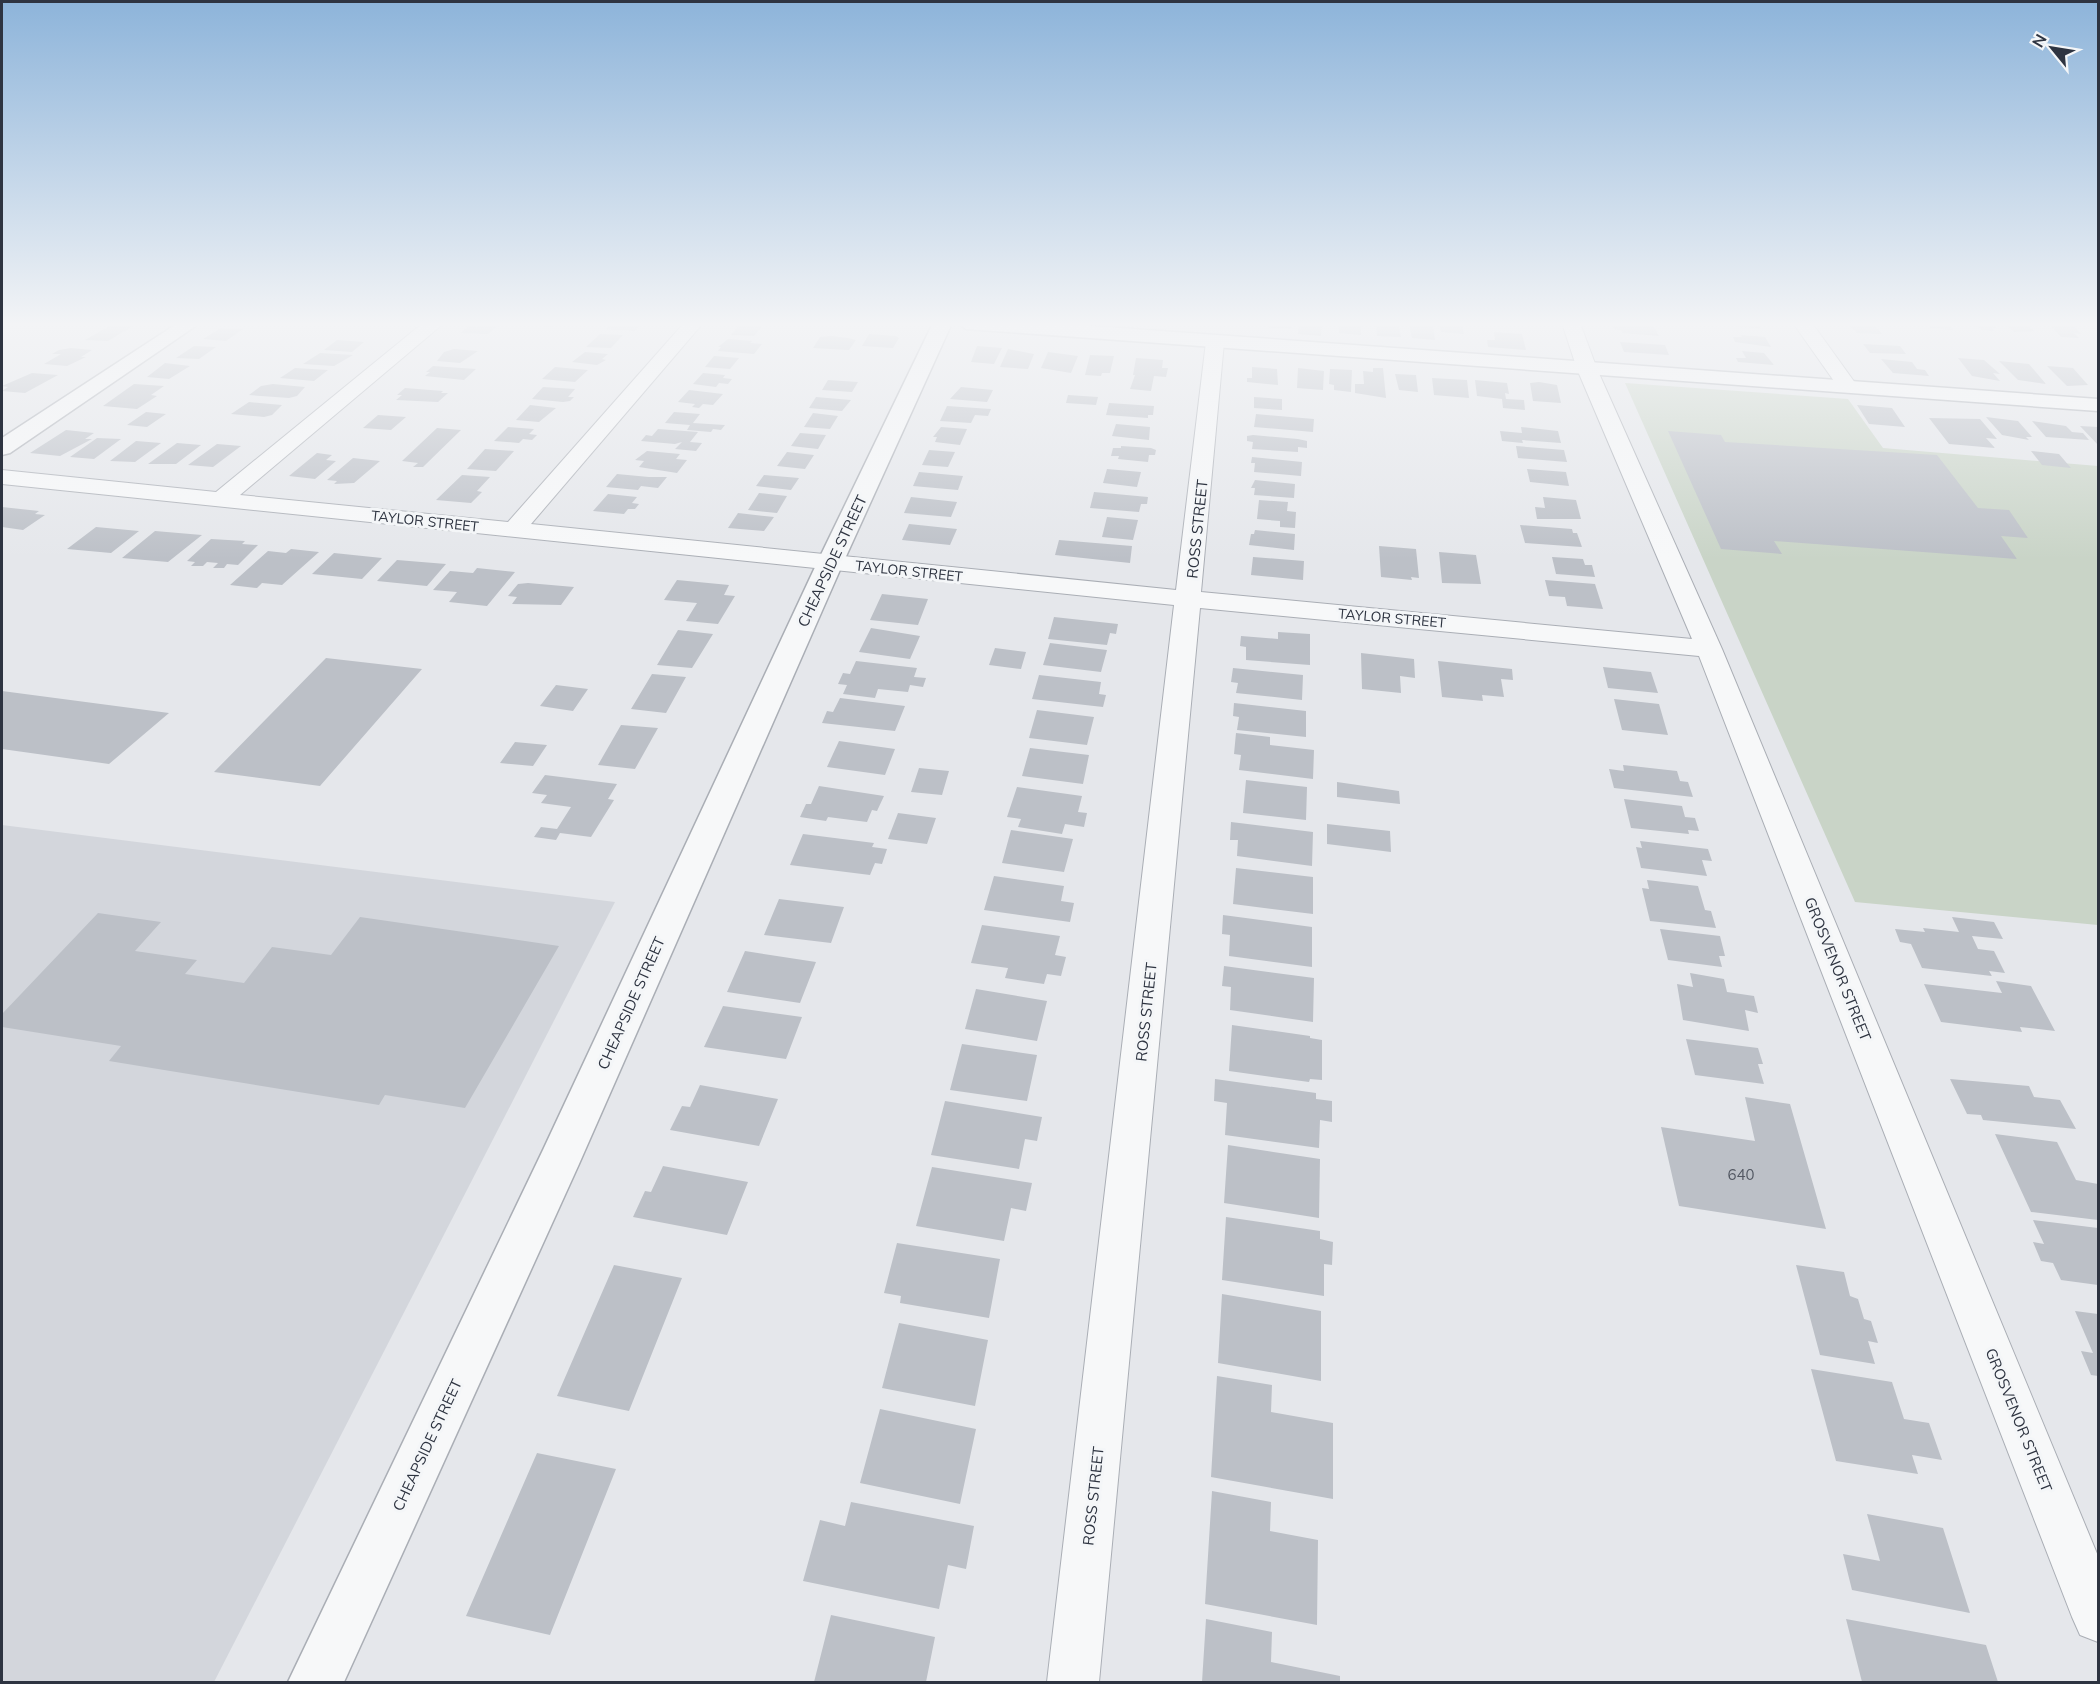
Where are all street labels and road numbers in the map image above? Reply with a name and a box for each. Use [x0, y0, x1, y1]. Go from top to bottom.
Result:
street label: ROSS STREET [1182, 478, 1212, 580]
street label: CHEAPSIDE STREET [793, 492, 871, 630]
street label: TAYLOR STREET [370, 506, 480, 536]
street label: TAYLOR STREET [854, 556, 964, 586]
street label: TAYLOR STREET [1337, 604, 1447, 632]
street label: GROSVENOR STREET [1800, 894, 1876, 1044]
street label: CHEAPSIDE STREET [593, 934, 669, 1072]
street label: ROSS STREET [1131, 961, 1161, 1063]
street label: GROSVENOR STREET [1981, 1345, 2057, 1495]
street label: CHEAPSIDE STREET [388, 1376, 466, 1514]
street label: ROSS STREET [1078, 1445, 1108, 1547]

